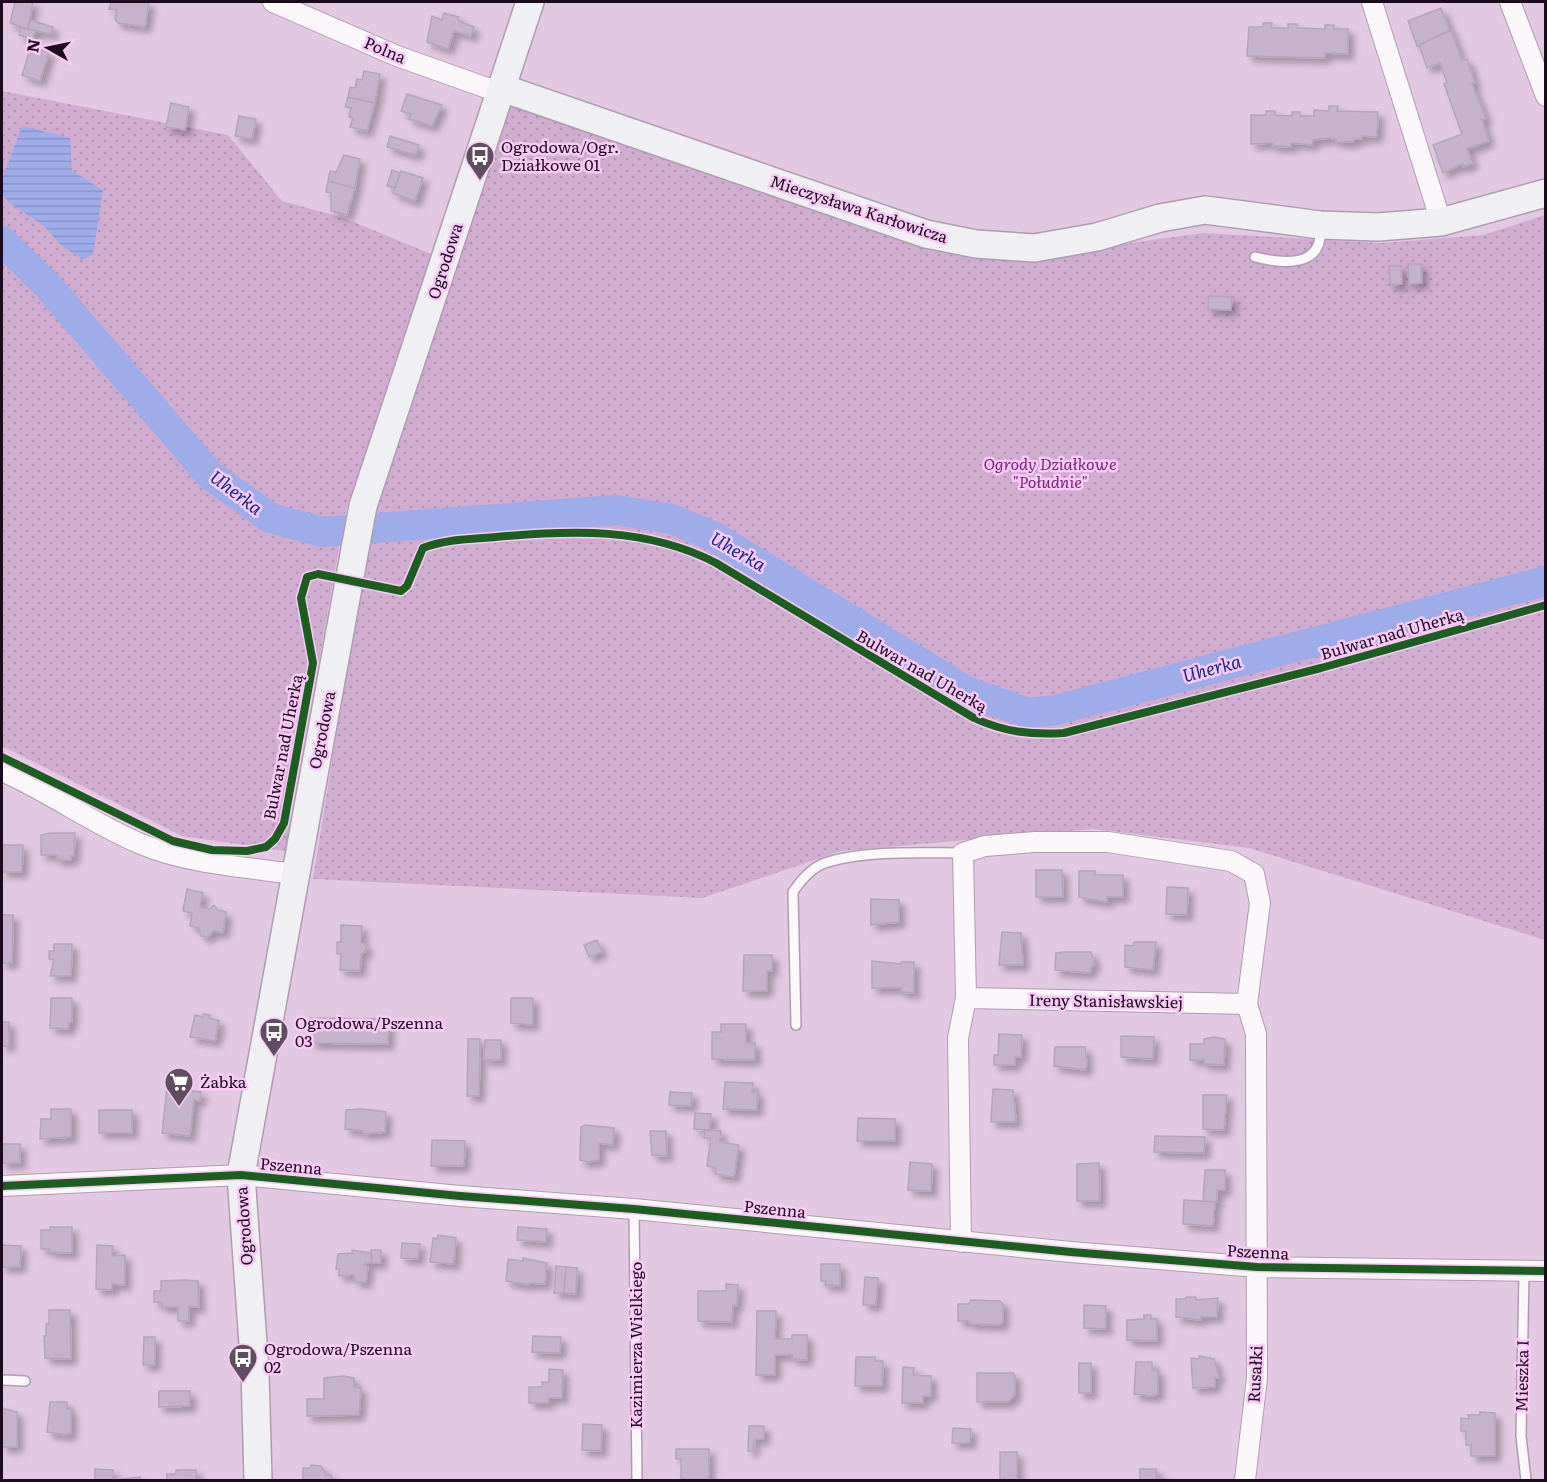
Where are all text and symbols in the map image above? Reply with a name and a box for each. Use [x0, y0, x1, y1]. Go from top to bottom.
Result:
north arrow [18, 18, 78, 78]
street label: Polna [361, 30, 410, 69]
text: N [19, 37, 45, 54]
place label: Ogrodowa/Ogr. Działkowe 01 [501, 134, 619, 176]
bus stop icon: Ogrodowa/Ogr. Działkowe 01 [464, 140, 496, 182]
street label: Mieczysława Karłowicza [767, 168, 952, 248]
street label: Ogrodowa [420, 219, 468, 302]
park label: Ogrody Działkowe "Południe" [983, 451, 1117, 493]
water label: Uherka [205, 463, 270, 521]
water label: Uherka [706, 524, 772, 578]
street label: Bulwar nad Uherką [1317, 601, 1467, 665]
street label: Bulwar nad Uherką [852, 623, 993, 718]
water label: Uherka [1179, 647, 1245, 688]
street label: Bulwar nad Uherką [256, 672, 308, 822]
street label: Ogrodowa [302, 688, 340, 771]
street label: Ireny Stanisławskiej [1029, 987, 1183, 1013]
place label: Ogrodowa/Pszenna 03 [295, 1010, 444, 1052]
bus stop icon: Ogrodowa/Pszenna 03 [258, 1016, 290, 1058]
supermarket icon: Żabka [163, 1066, 195, 1108]
place label: Żabka [200, 1069, 247, 1093]
street label: Pszenna [259, 1150, 324, 1180]
street label: Ogrodowa [228, 1185, 258, 1266]
street label: Pszenna [743, 1193, 808, 1223]
street label: Pszenna [1226, 1237, 1290, 1265]
street label: Kazimierza Wielkiego [623, 1262, 647, 1428]
place label: Ogrodowa/Pszenna 02 [264, 1336, 413, 1378]
street label: Mieszka I [1508, 1340, 1534, 1412]
bus stop icon: Ogrodowa/Pszenna 02 [227, 1342, 259, 1384]
street label: Rusałki [1241, 1345, 1267, 1403]

